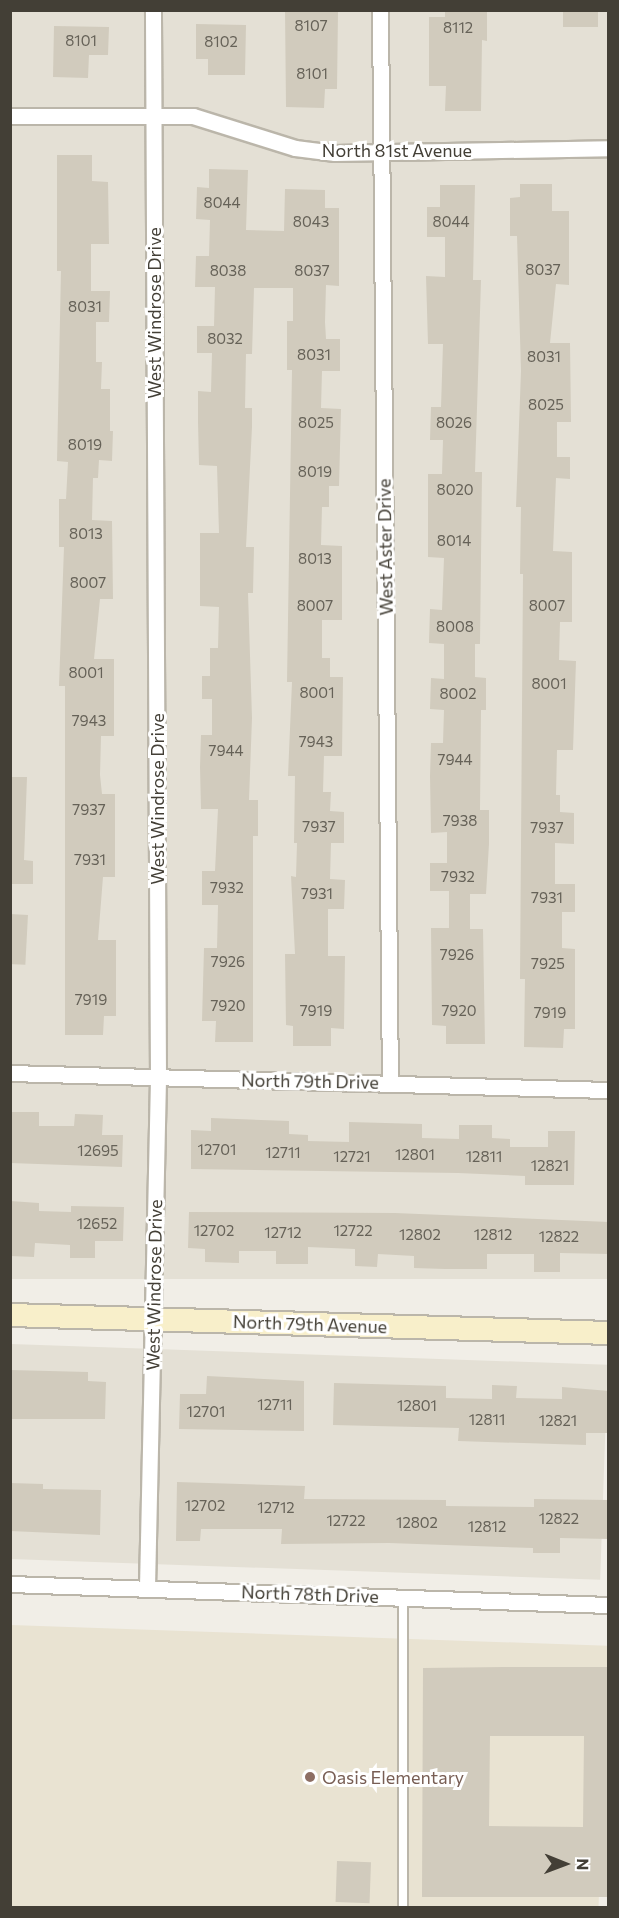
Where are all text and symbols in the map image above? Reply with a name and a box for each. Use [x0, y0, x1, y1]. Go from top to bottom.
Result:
house number: 8107 [294, 17, 328, 35]
house number: 8112 [443, 19, 473, 37]
house number: 8101 [65, 32, 97, 50]
house number: 8102 [204, 33, 238, 51]
house number: 8101 [296, 65, 328, 83]
street label: North 81st Avenue [322, 139, 472, 161]
house number: 8044 [204, 194, 240, 212]
house number: 8043 [293, 213, 329, 231]
house number: 8044 [433, 213, 469, 231]
street label: West Windrose Drive [143, 227, 165, 399]
house number: 8037 [525, 261, 561, 279]
house number: 8038 [210, 262, 246, 280]
house number: 8037 [294, 262, 330, 280]
house number: 8031 [68, 298, 102, 316]
house number: 8032 [207, 330, 243, 348]
house number: 8031 [297, 346, 331, 364]
house number: 8031 [527, 348, 561, 366]
house number: 8025 [528, 396, 564, 414]
house number: 8025 [298, 414, 334, 432]
house number: 8026 [436, 414, 472, 432]
house number: 8019 [68, 436, 102, 454]
house number: 8019 [298, 463, 332, 481]
street label: West Aster Drive [373, 478, 397, 616]
house number: 8020 [437, 481, 473, 499]
house number: 8013 [69, 525, 103, 543]
house number: 8014 [437, 532, 471, 550]
house number: 8013 [298, 550, 332, 568]
house number: 8007 [70, 574, 106, 592]
house number: 8007 [297, 597, 333, 615]
house number: 8007 [529, 597, 565, 615]
house number: 8008 [436, 618, 474, 636]
house number: 8001 [68, 664, 104, 682]
house number: 8001 [531, 675, 567, 693]
house number: 8001 [299, 684, 335, 702]
house number: 8002 [440, 685, 476, 703]
house number: 7943 [72, 712, 106, 730]
street label: West Windrose Drive [146, 713, 168, 885]
house number: 7943 [299, 733, 333, 751]
house number: 7944 [209, 742, 243, 760]
house number: 7944 [438, 751, 472, 769]
house number: 7937 [72, 801, 106, 819]
house number: 7938 [443, 812, 477, 830]
house number: 7937 [302, 818, 336, 836]
house number: 7937 [530, 819, 564, 837]
house number: 7931 [74, 851, 106, 869]
house number: 7932 [441, 868, 475, 886]
house number: 7932 [210, 879, 244, 897]
house number: 7931 [301, 885, 333, 903]
house number: 7931 [531, 889, 563, 907]
house number: 7926 [440, 946, 474, 964]
house number: 7926 [211, 953, 245, 971]
house number: 7925 [531, 955, 565, 973]
house number: 7919 [75, 991, 107, 1009]
house number: 7920 [210, 997, 246, 1015]
house number: 7919 [300, 1002, 332, 1020]
house number: 7920 [441, 1002, 477, 1020]
house number: 7919 [534, 1004, 566, 1022]
street label: North 79th Drive [241, 1069, 379, 1093]
house number: 12701 [198, 1141, 236, 1159]
house number: 12695 [77, 1142, 119, 1160]
house number: 12711 [265, 1144, 301, 1162]
house number: 12801 [395, 1146, 435, 1164]
house number: 12721 [333, 1148, 371, 1166]
house number: 12811 [466, 1148, 502, 1166]
house number: 12821 [531, 1157, 569, 1175]
street label: West Windrose Drive [142, 1199, 166, 1371]
house number: 12652 [77, 1215, 117, 1233]
house number: 12702 [194, 1222, 234, 1240]
house number: 12722 [333, 1222, 373, 1240]
house number: 12712 [264, 1224, 302, 1242]
house number: 12802 [399, 1226, 441, 1244]
house number: 12812 [474, 1226, 512, 1244]
house number: 12822 [539, 1228, 579, 1246]
street label: North 79th Avenue [233, 1311, 387, 1337]
house number: 12711 [257, 1396, 293, 1414]
house number: 12801 [397, 1397, 437, 1415]
house number: 12701 [187, 1403, 225, 1421]
house number: 12811 [469, 1411, 505, 1429]
house number: 12821 [539, 1412, 577, 1430]
house number: 12702 [185, 1497, 225, 1515]
house number: 12712 [257, 1499, 295, 1517]
house number: 12822 [539, 1510, 579, 1528]
house number: 12722 [326, 1512, 366, 1530]
house number: 12802 [396, 1514, 438, 1532]
house number: 12812 [468, 1518, 506, 1536]
street label: North 78th Drive [241, 1581, 379, 1607]
place label: Oasis Elementary [322, 1766, 464, 1788]
marker: Oasis Elementary [303, 1770, 317, 1784]
north arrow [535, 1834, 595, 1894]
text: N [574, 1858, 593, 1870]

